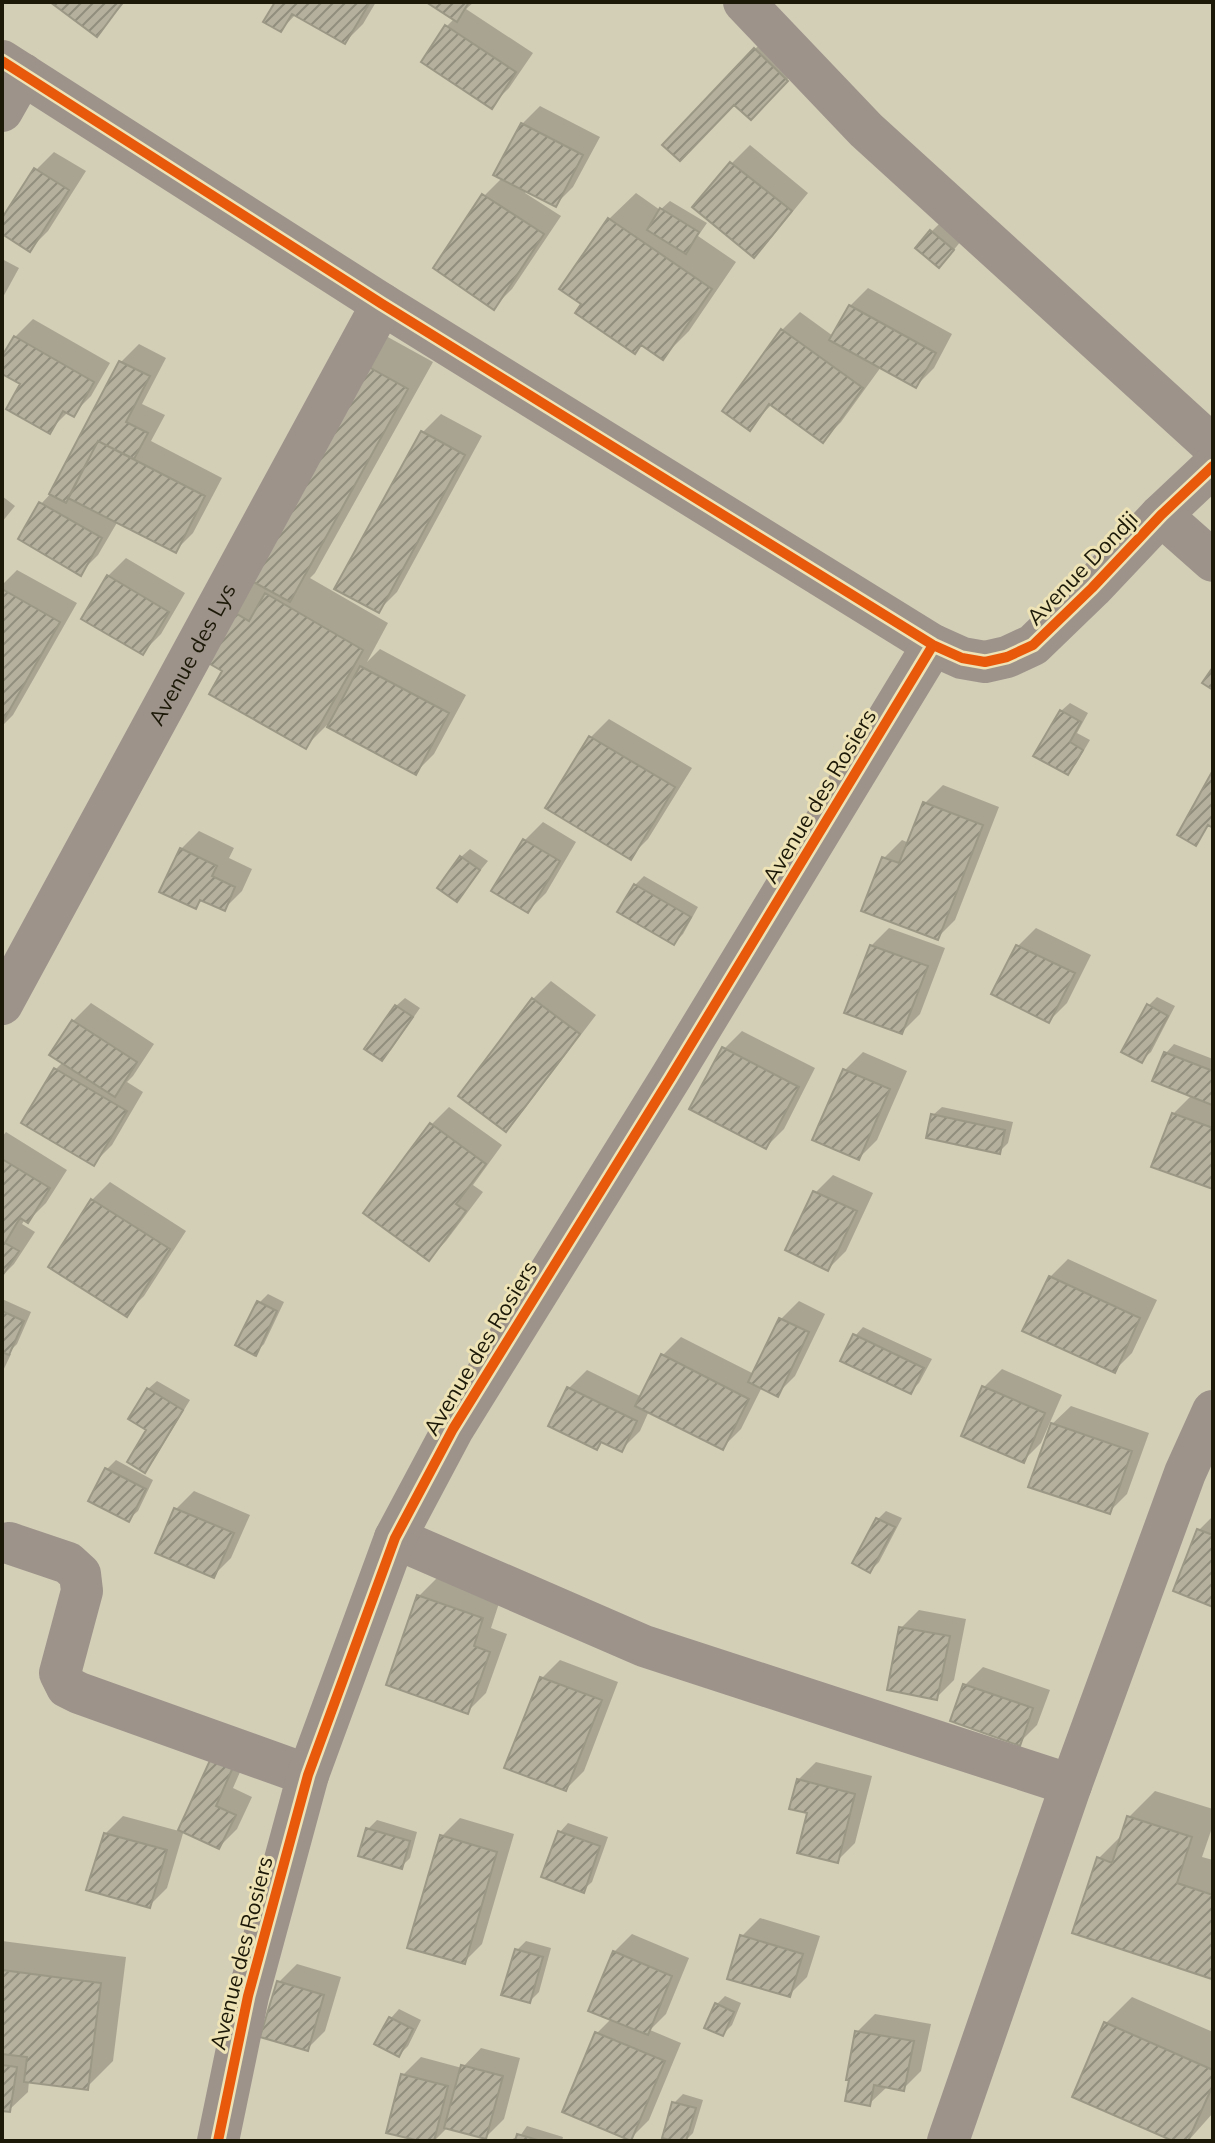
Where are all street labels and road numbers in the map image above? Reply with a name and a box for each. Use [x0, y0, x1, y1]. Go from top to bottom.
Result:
street label: Avenue Dondji [1021, 505, 1143, 631]
street label: Avenue des Lys [142, 578, 242, 730]
street label: Avenue des Rosiers [756, 704, 882, 888]
street label: Avenue des Rosiers [417, 1256, 543, 1440]
street label: Avenue des Rosiers [203, 1853, 279, 2053]

